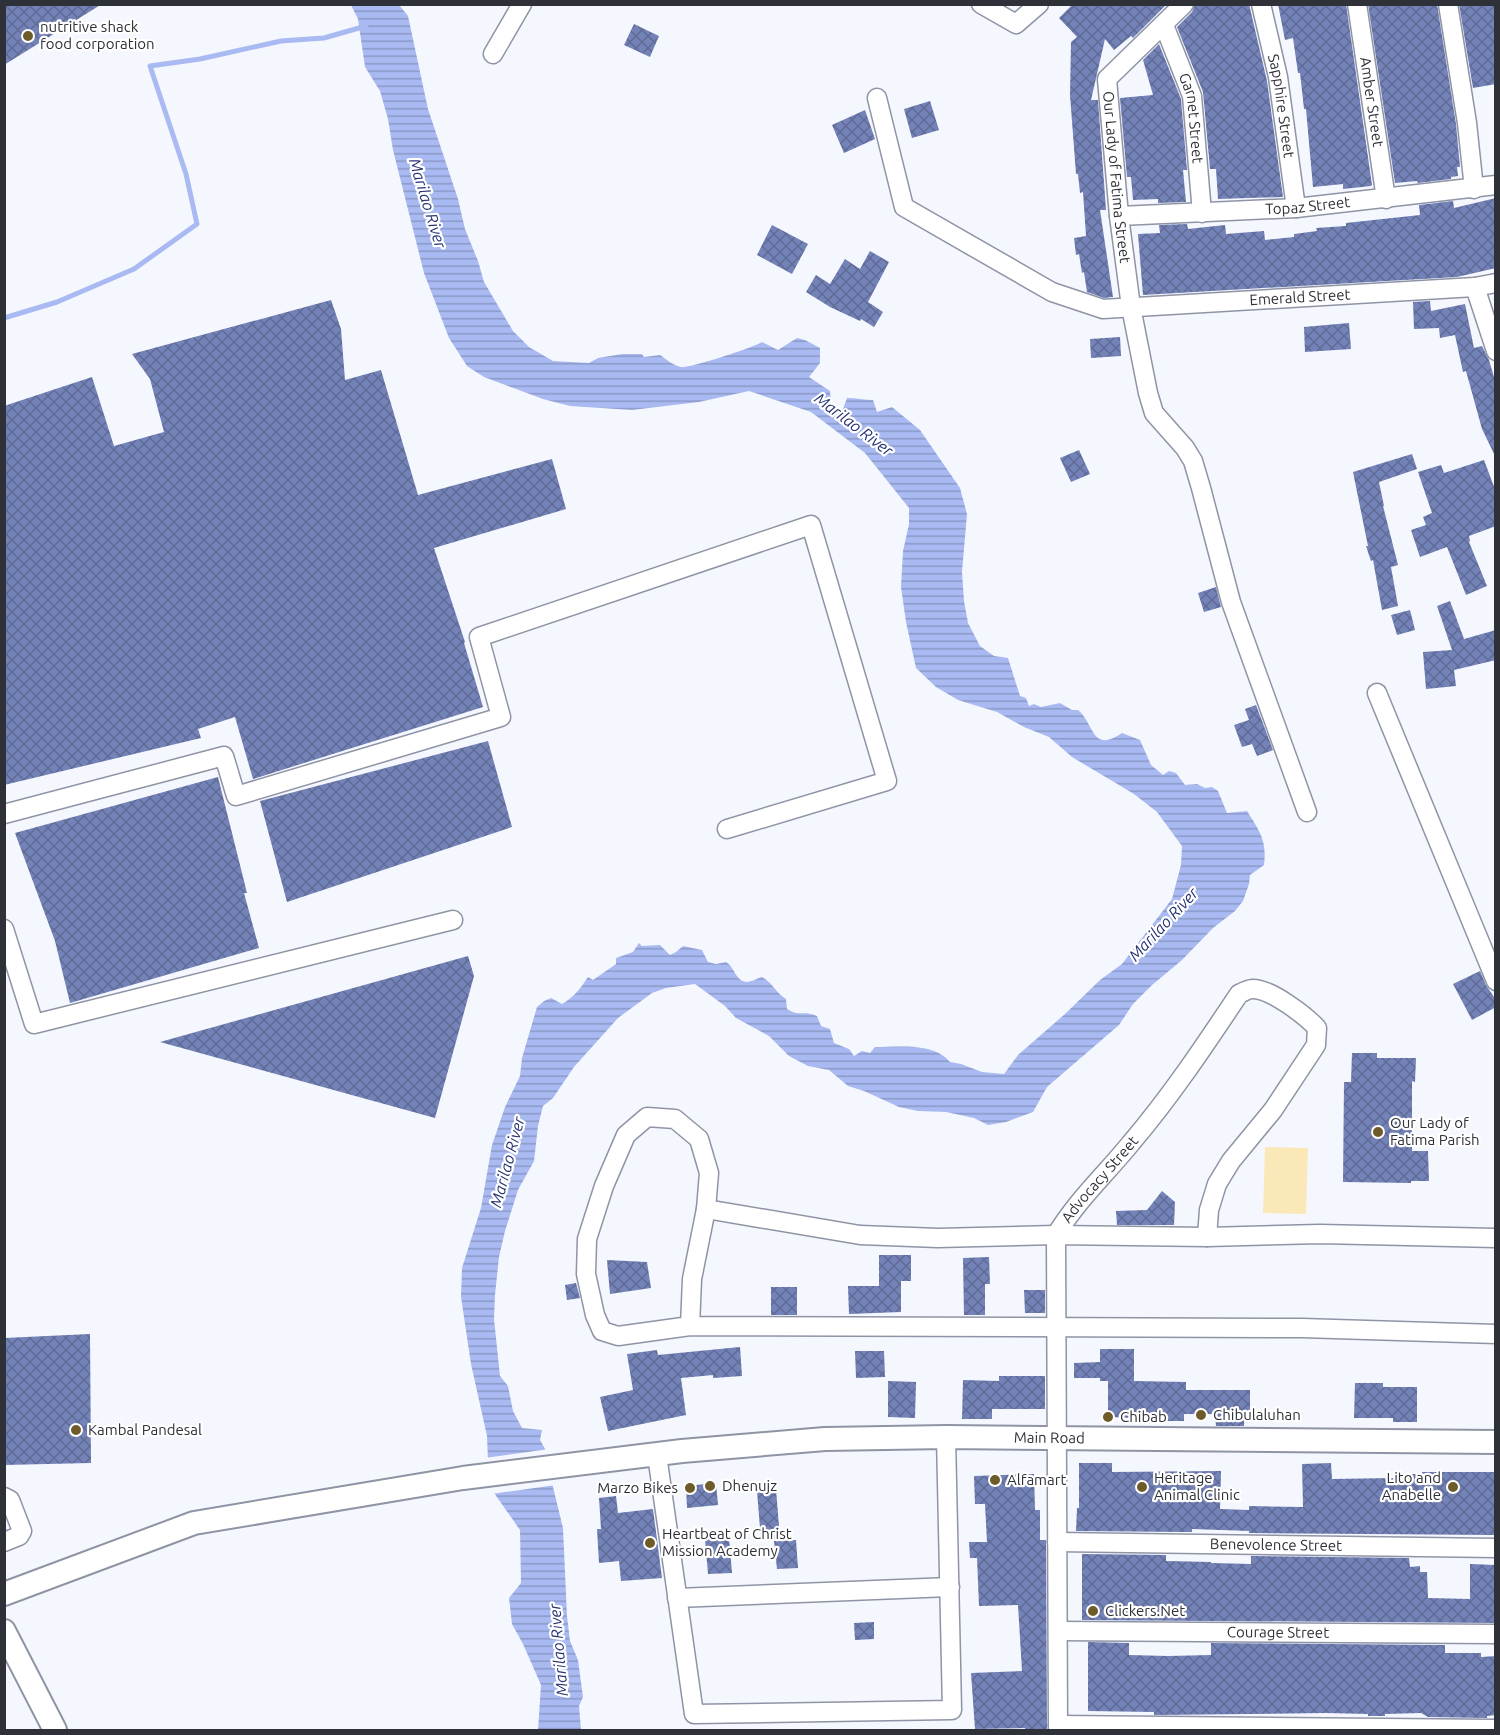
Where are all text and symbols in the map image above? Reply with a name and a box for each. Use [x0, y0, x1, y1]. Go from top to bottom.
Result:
place label: nutritive shack food corporation [40, 18, 155, 52]
marker: nutritive shack food corporation [21, 29, 35, 43]
street label: Sapphire Street [1265, 52, 1298, 159]
street label: Amber Street [1357, 56, 1387, 148]
street label: Garnet Street [1176, 70, 1207, 164]
street label: Our Lady of Fatima Street [1100, 90, 1134, 264]
water label: Marilao River [406, 156, 450, 251]
street label: Topaz Street [1265, 193, 1351, 217]
street label: Emerald Street [1249, 285, 1351, 308]
water label: Marilao River [811, 389, 897, 460]
water label: Marilao River [1125, 883, 1202, 964]
water label: Marilao River [486, 1114, 528, 1209]
place label: Our Lady of Fatima Parish [1390, 1114, 1480, 1148]
marker: Our Lady of Fatima Parish [1371, 1125, 1385, 1139]
street label: Advocacy Street [1058, 1132, 1141, 1226]
place label: Chibulaluhan [1213, 1406, 1301, 1423]
place label: Chibab [1120, 1408, 1167, 1425]
marker: Chibulaluhan [1194, 1408, 1208, 1422]
marker: Chibab [1101, 1410, 1115, 1424]
place label: Kambal Pandesal [88, 1421, 202, 1438]
marker: Kambal Pandesal [69, 1423, 83, 1437]
street label: Main Road [1014, 1429, 1085, 1446]
place label: Heritage Animal Clinic [1154, 1469, 1240, 1503]
place label: Lito and Anabelle [1382, 1469, 1441, 1503]
place label: Alfamart [1007, 1471, 1066, 1488]
marker: Alfamart [988, 1473, 1002, 1487]
place label: Dhenujz [722, 1477, 777, 1494]
place label: Marzo Bikes [597, 1479, 678, 1496]
marker: Dhenujz [703, 1479, 717, 1493]
marker: Heritage Animal Clinic [1135, 1480, 1149, 1494]
marker: Lito and Anabelle [1446, 1480, 1460, 1494]
marker: Marzo Bikes [683, 1481, 697, 1495]
place label: Heartbeat of Christ Mission Academy [662, 1525, 792, 1559]
street label: Benevolence Street [1210, 1535, 1342, 1554]
marker: Heartbeat of Christ Mission Academy [643, 1536, 657, 1550]
water label: Marilao River [545, 1602, 571, 1697]
place label: Clickers.Net [1105, 1602, 1185, 1619]
marker: Clickers.Net [1086, 1604, 1100, 1618]
street label: Courage Street [1227, 1623, 1329, 1641]

